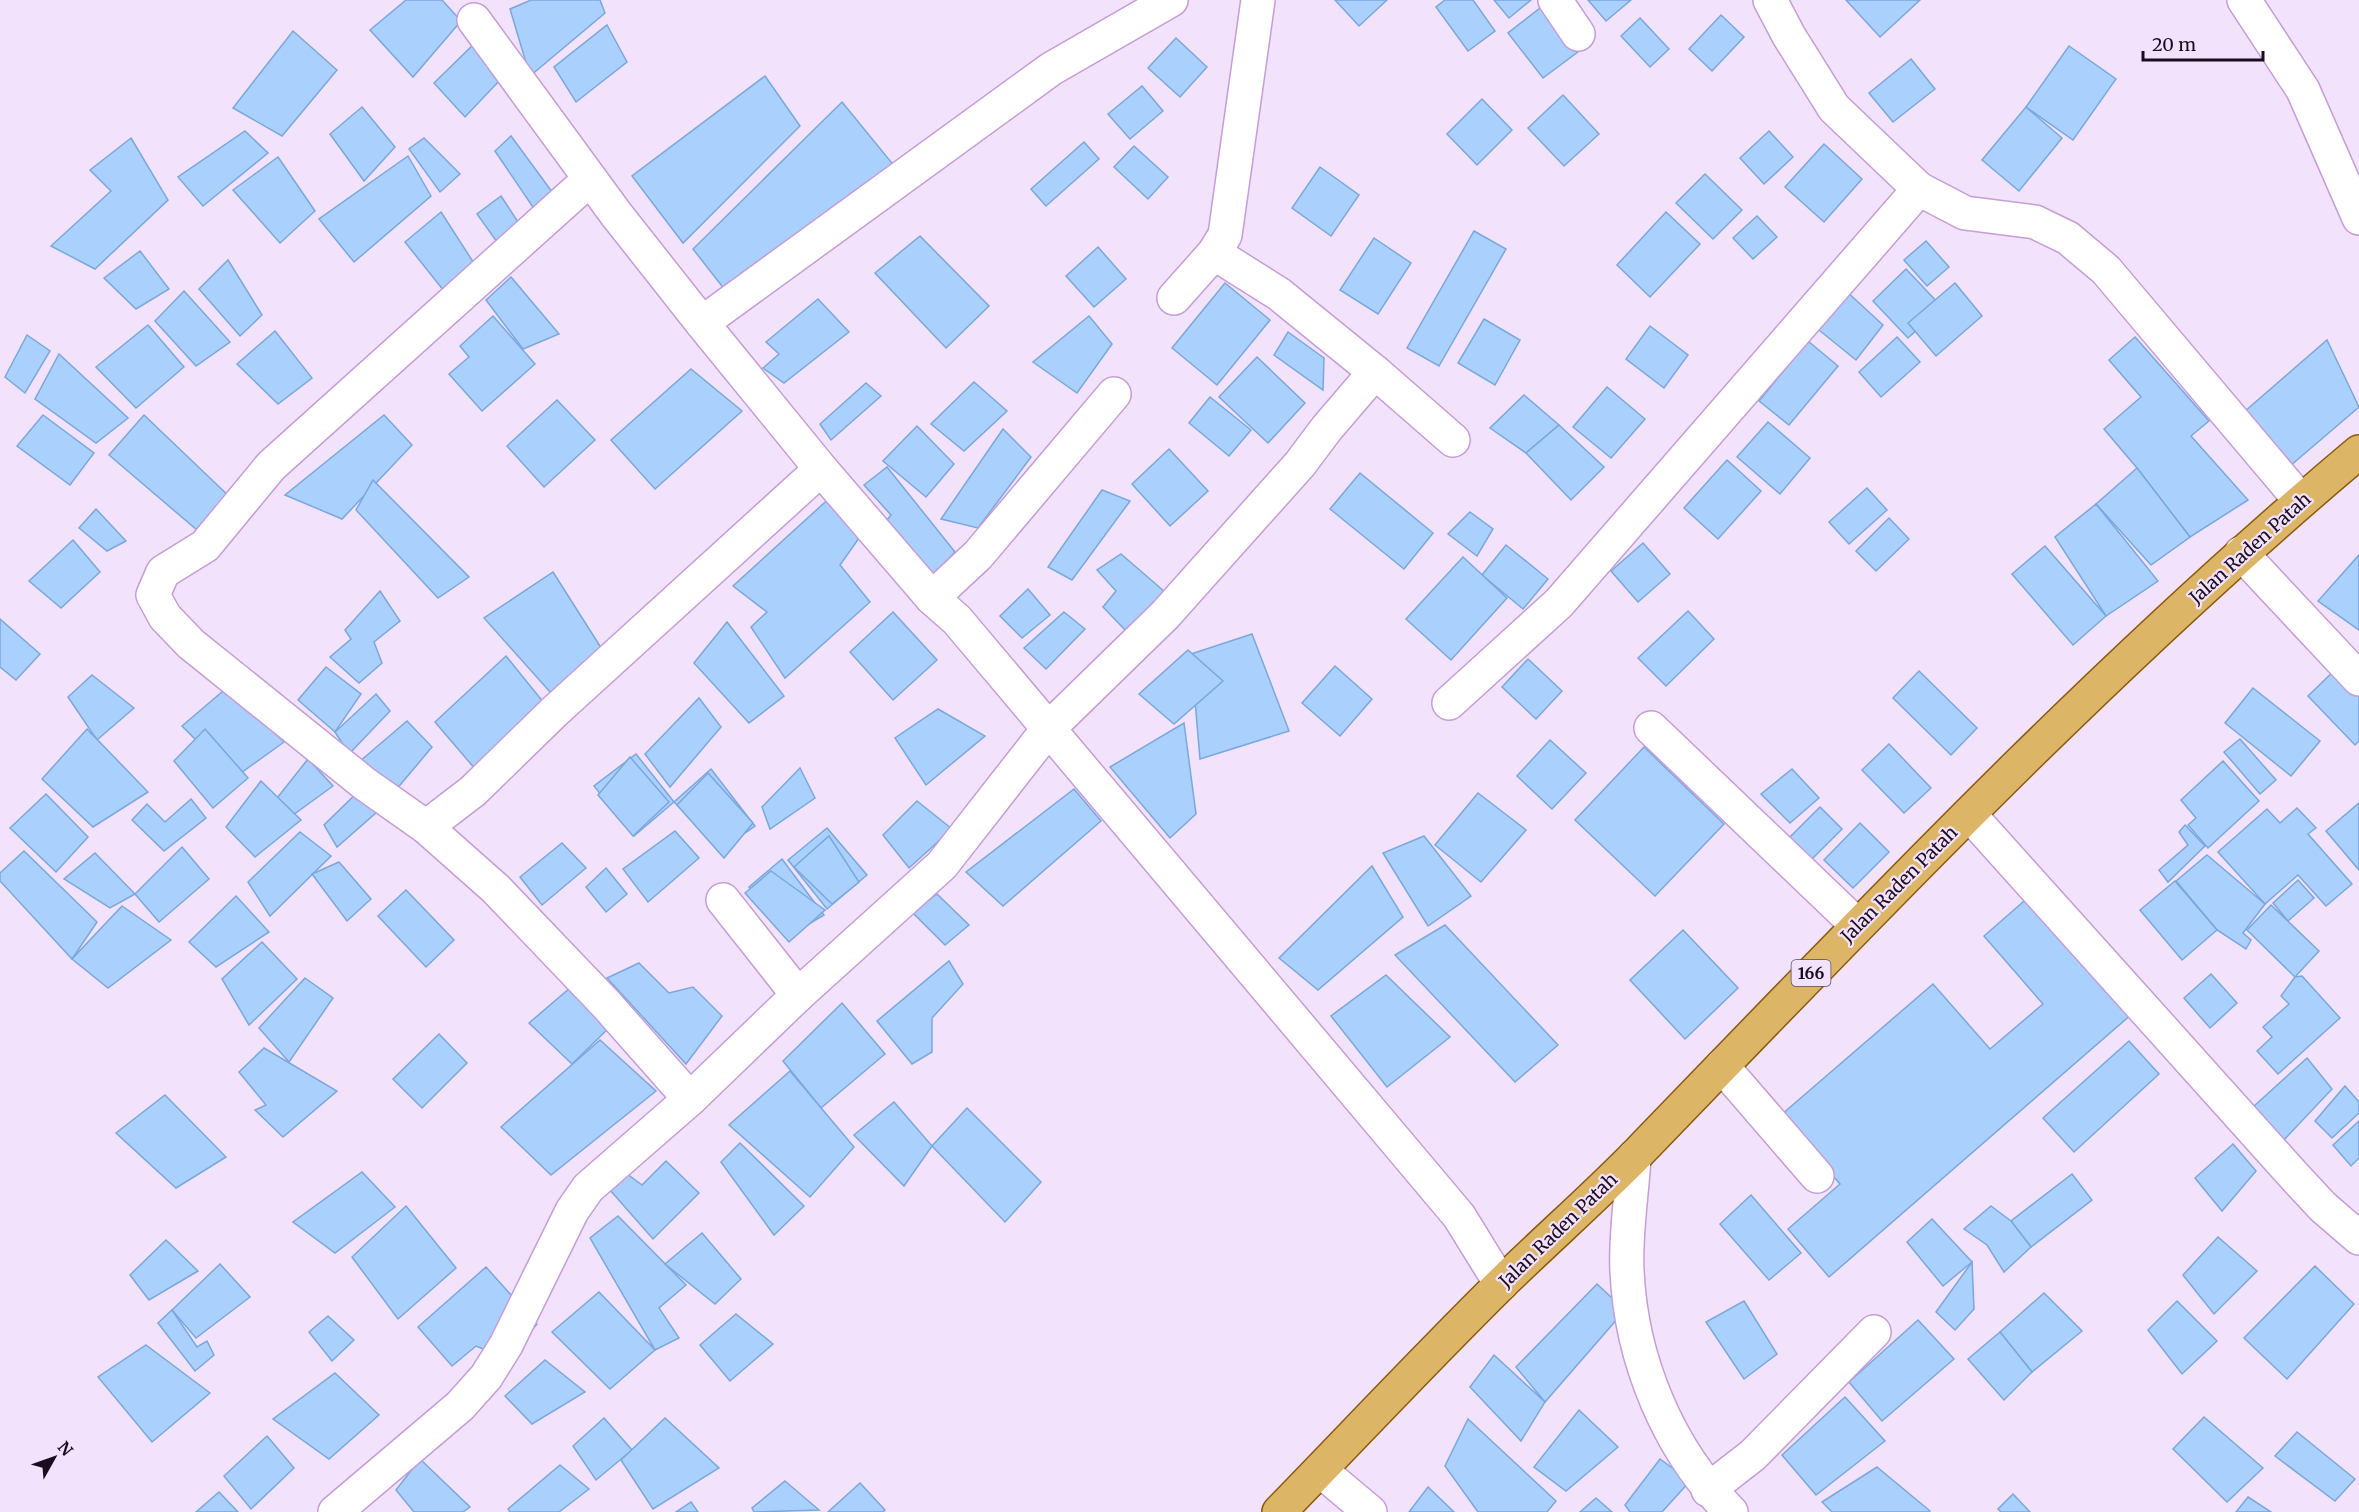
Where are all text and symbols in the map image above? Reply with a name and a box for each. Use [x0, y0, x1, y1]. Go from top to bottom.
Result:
scale bar [2143, 24, 2263, 62]
text: 20 m [2152, 33, 2196, 56]
street label: Jalan Raden Patah [2184, 487, 2316, 609]
street label: Jalan Raden Patah [1835, 821, 1962, 948]
road number: 166 [1792, 960, 1830, 986]
street label: Jalan Raden Patah [1493, 1168, 1622, 1293]
north arrow [24, 1428, 84, 1488]
text: N [54, 1437, 77, 1460]

